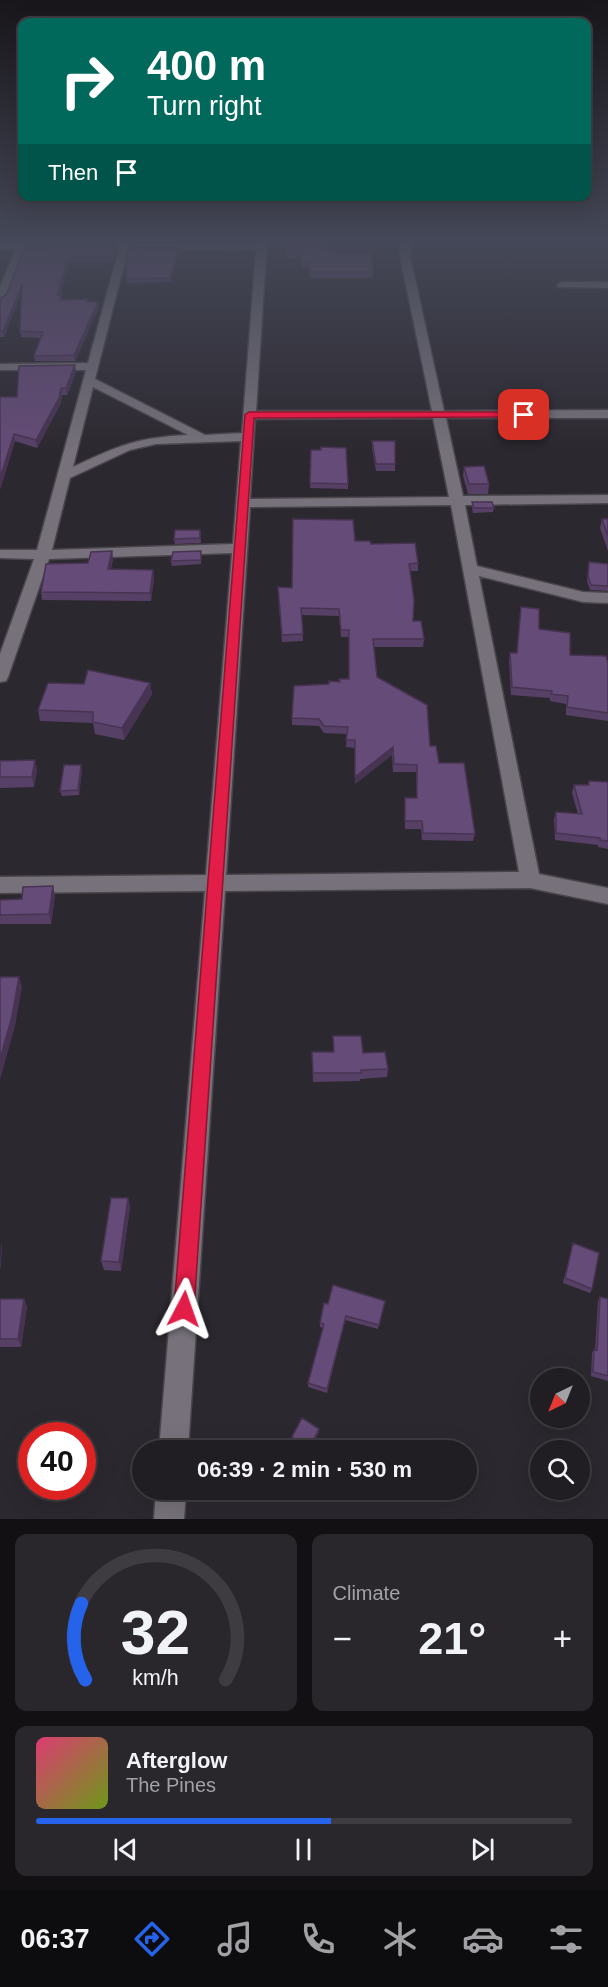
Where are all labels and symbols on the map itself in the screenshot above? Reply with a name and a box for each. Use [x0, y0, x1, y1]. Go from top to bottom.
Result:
pin [498, 389, 549, 440]
position arrow [152, 1277, 216, 1341]
north arrow [530, 1368, 590, 1428]
speed limit sign: 40 [18, 1422, 96, 1500]

